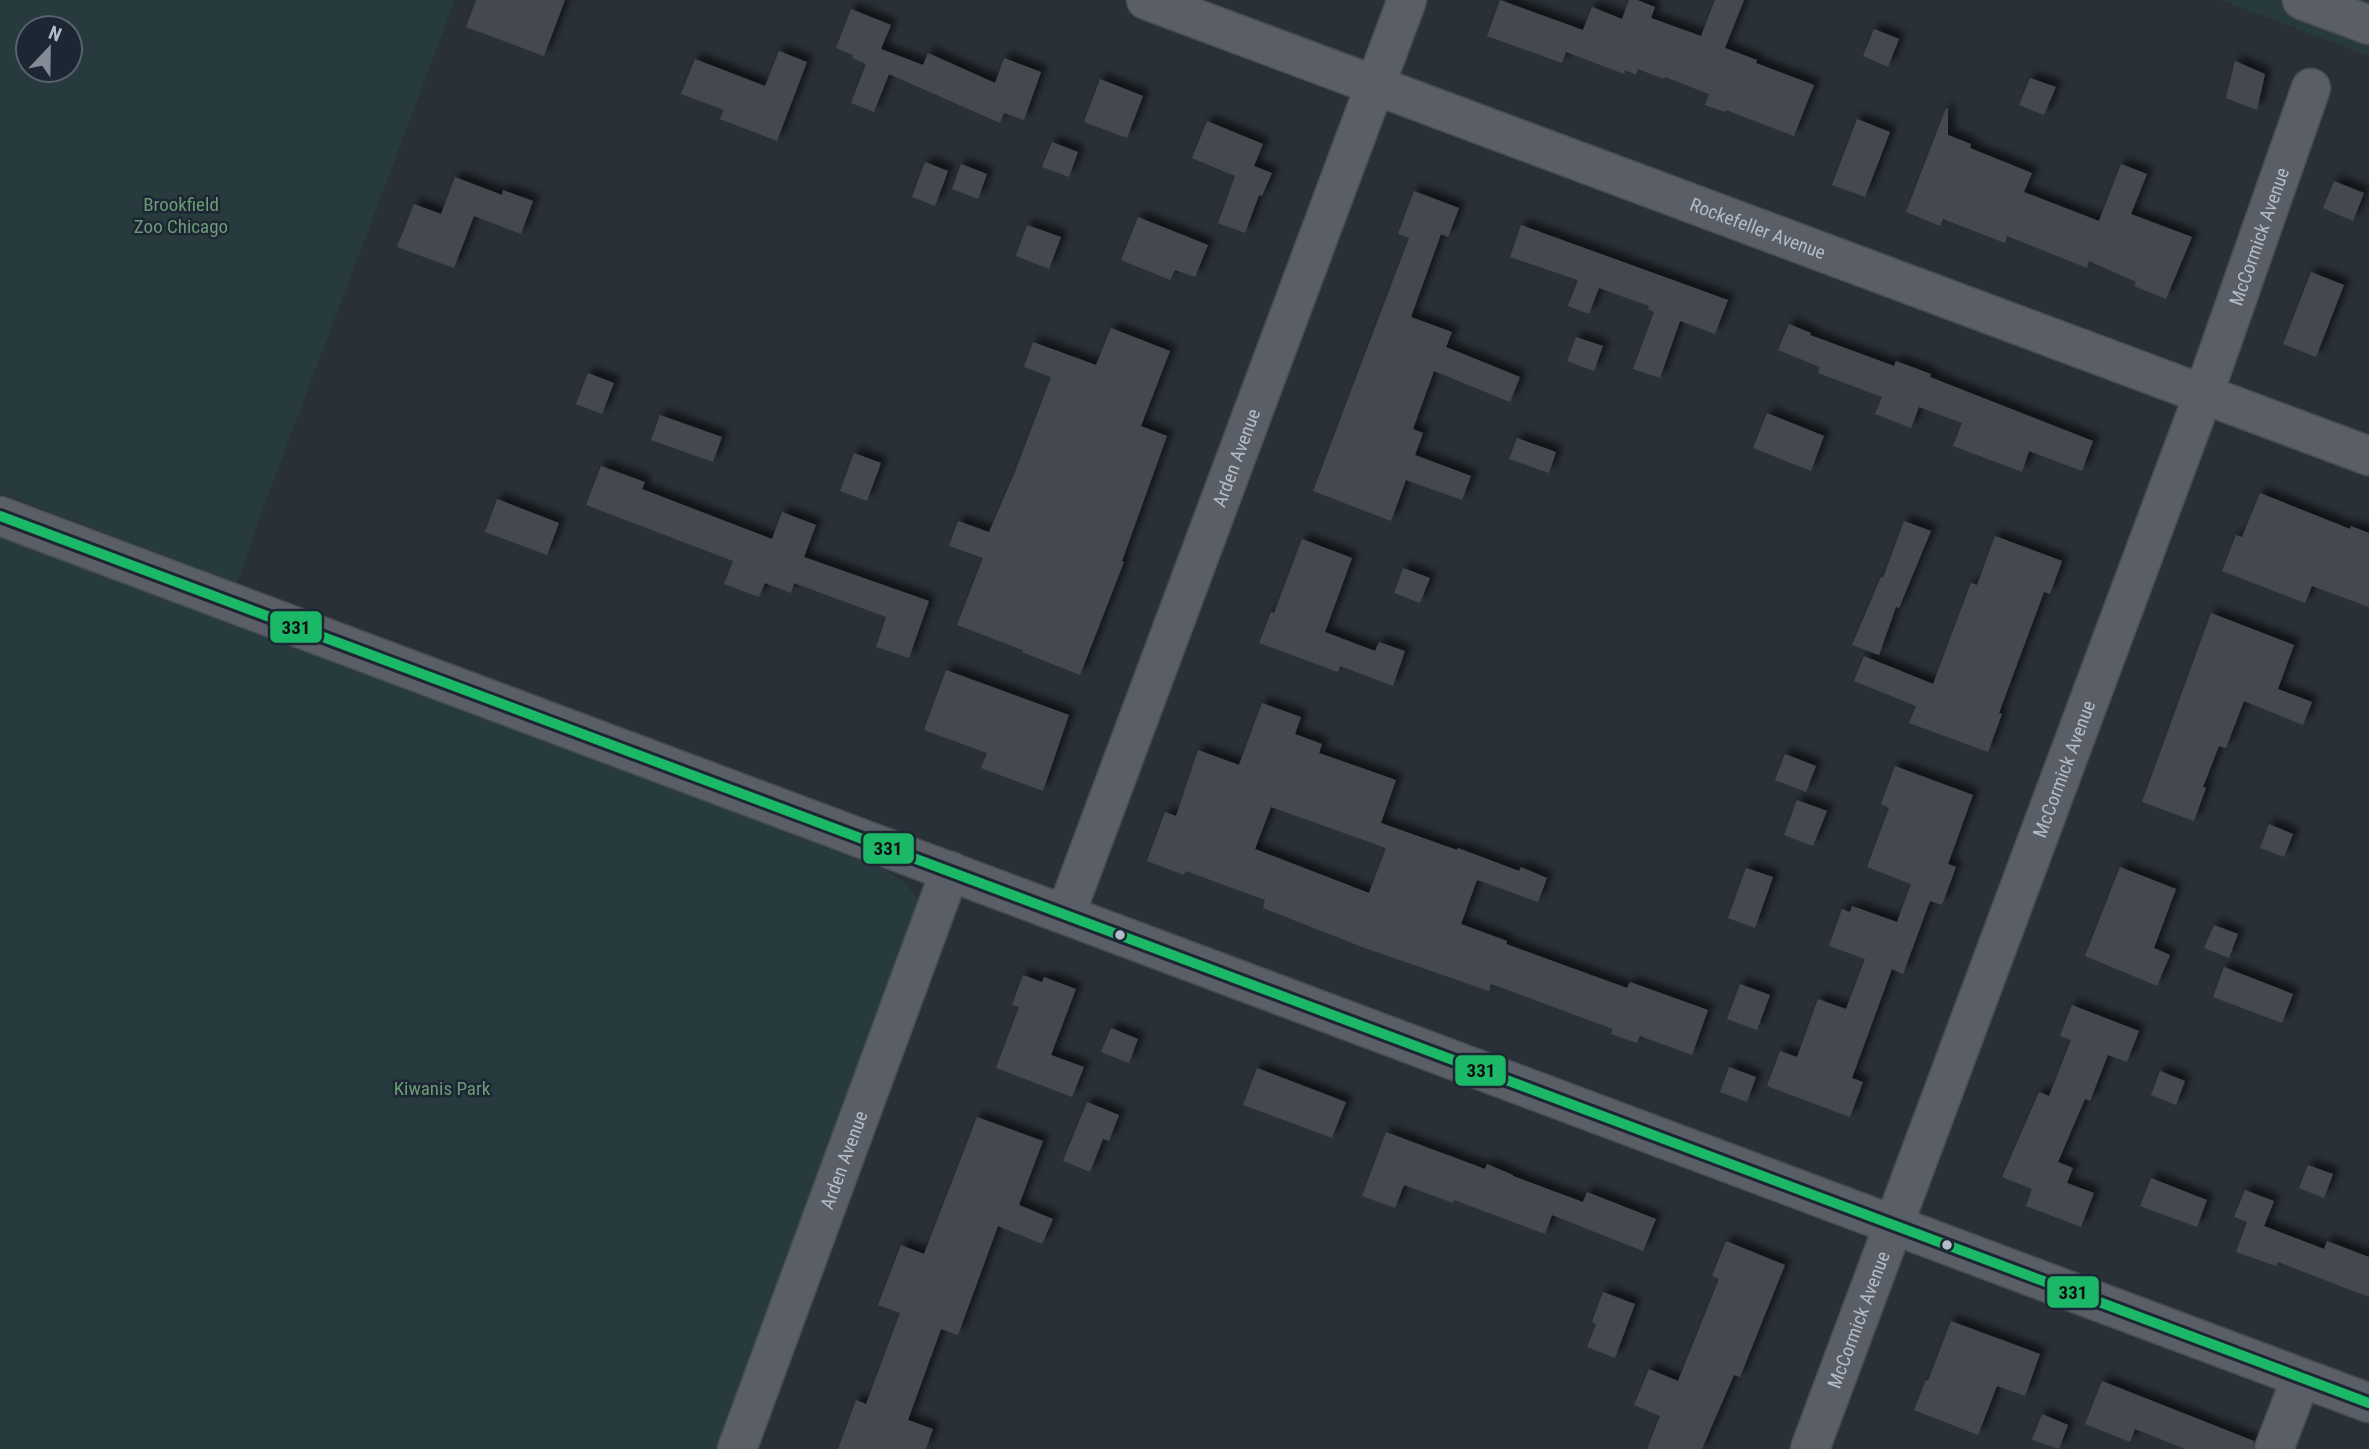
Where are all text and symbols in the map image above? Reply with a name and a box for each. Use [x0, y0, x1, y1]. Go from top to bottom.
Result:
north arrow [14, 14, 84, 84]
text: N [45, 21, 65, 47]
street label: McCormick Avenue [2225, 165, 2294, 309]
park label: Brookfield Zoo Chicago [134, 193, 228, 238]
street label: Rockefeller Avenue [1687, 193, 1829, 264]
street label: Arden Avenue [1208, 405, 1265, 510]
line badge: 331 [269, 610, 323, 644]
text: 331 [282, 616, 310, 639]
street label: McCormick Avenue [2028, 697, 2100, 841]
line badge: 331 [862, 832, 915, 865]
text: 331 [874, 837, 902, 860]
unlabelled marker [1113, 928, 1127, 942]
line badge: 331 [1454, 1054, 1507, 1087]
text: 331 [1467, 1059, 1495, 1082]
park label: Kiwanis Park [394, 1077, 491, 1100]
street label: Arden Avenue [815, 1108, 873, 1213]
unlabelled marker [1940, 1238, 1954, 1252]
street label: McCormick Avenue [1823, 1248, 1895, 1392]
line badge: 331 [2046, 1275, 2100, 1309]
text: 331 [2059, 1281, 2087, 1304]

